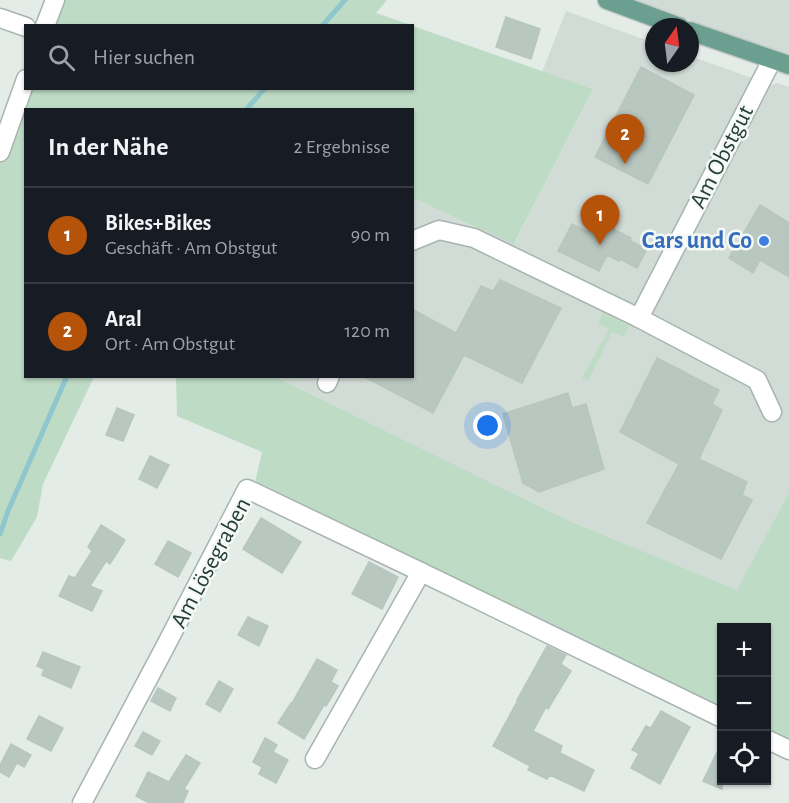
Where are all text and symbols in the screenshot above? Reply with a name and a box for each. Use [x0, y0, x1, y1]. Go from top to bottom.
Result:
north arrow [645, 18, 699, 72]
search box [24, 24, 414, 90]
icon: search [45, 41, 78, 74]
text: Hier suchen [93, 46, 195, 68]
street label: Am Obstgut [686, 101, 758, 212]
pin: 2 [606, 114, 644, 164]
text: In der Nähe [48, 134, 168, 160]
text: 2 Ergebnisse [293, 137, 390, 157]
pin: 1 [580, 196, 620, 245]
text: Bikes+Bikes [105, 212, 211, 234]
text: 1 [64, 225, 71, 245]
text: 90 m [351, 225, 390, 245]
place label: Cars und Co [642, 229, 752, 253]
marker: Cars und Co [757, 234, 771, 248]
text: Geschäft · Am Obstgut [105, 238, 277, 258]
text: Aral [105, 308, 142, 330]
text: 2 [63, 321, 72, 341]
text: 120 m [344, 321, 390, 341]
text: Ort · Am Obstgut [105, 334, 235, 354]
your location [473, 411, 502, 440]
street label: Am Lösegraben [167, 494, 255, 632]
map controls [717, 623, 771, 785]
button: + [717, 623, 771, 677]
button: − [717, 677, 771, 731]
button: locate [717, 731, 771, 785]

